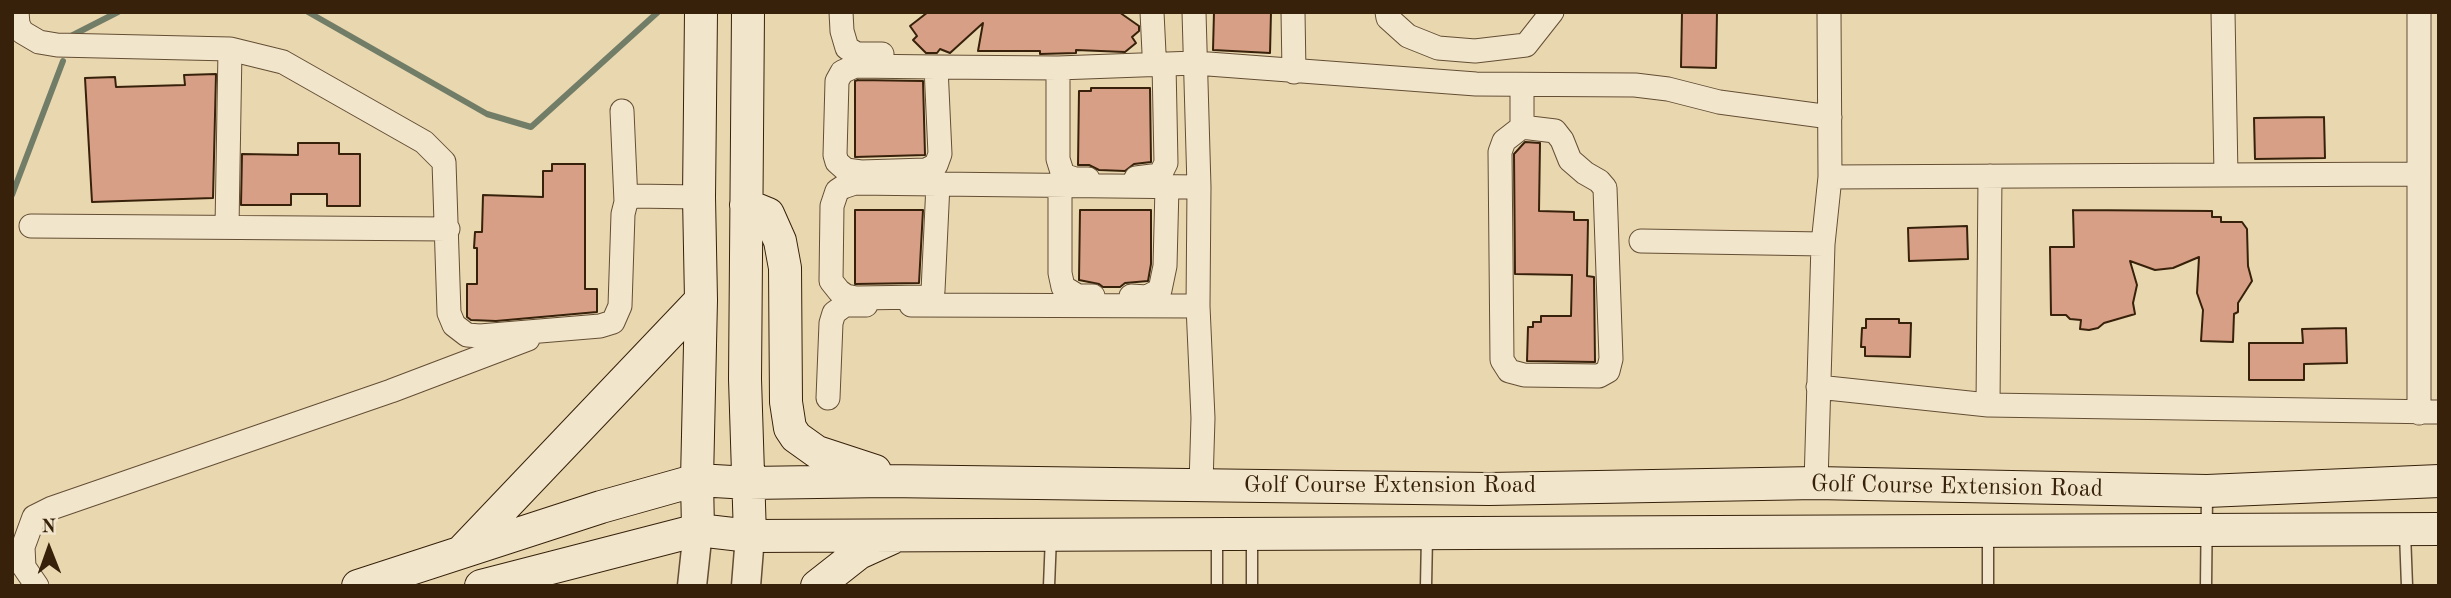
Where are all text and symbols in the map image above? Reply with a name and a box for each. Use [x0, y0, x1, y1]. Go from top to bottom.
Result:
street label: Golf Course Extension Road [1811, 470, 2103, 504]
street label: Golf Course Extension Road [1244, 472, 1536, 500]
north arrow [14, 514, 84, 584]
text: N [41, 518, 56, 537]

